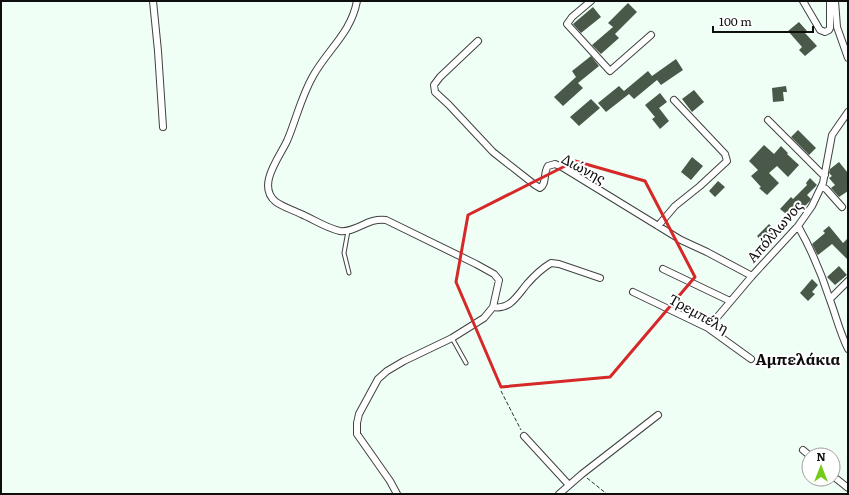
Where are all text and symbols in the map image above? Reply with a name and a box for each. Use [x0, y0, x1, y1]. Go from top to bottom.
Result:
scale bar [713, 8, 813, 34]
text: 100 m [719, 12, 752, 30]
street label: Διώνης [559, 148, 609, 188]
street label: Απόλλωνος [741, 196, 807, 266]
street label: Τρεμπέλη [665, 288, 733, 338]
district label: Αμπελάκια [756, 347, 841, 370]
north arrow [801, 447, 841, 487]
text: N [816, 448, 826, 464]

